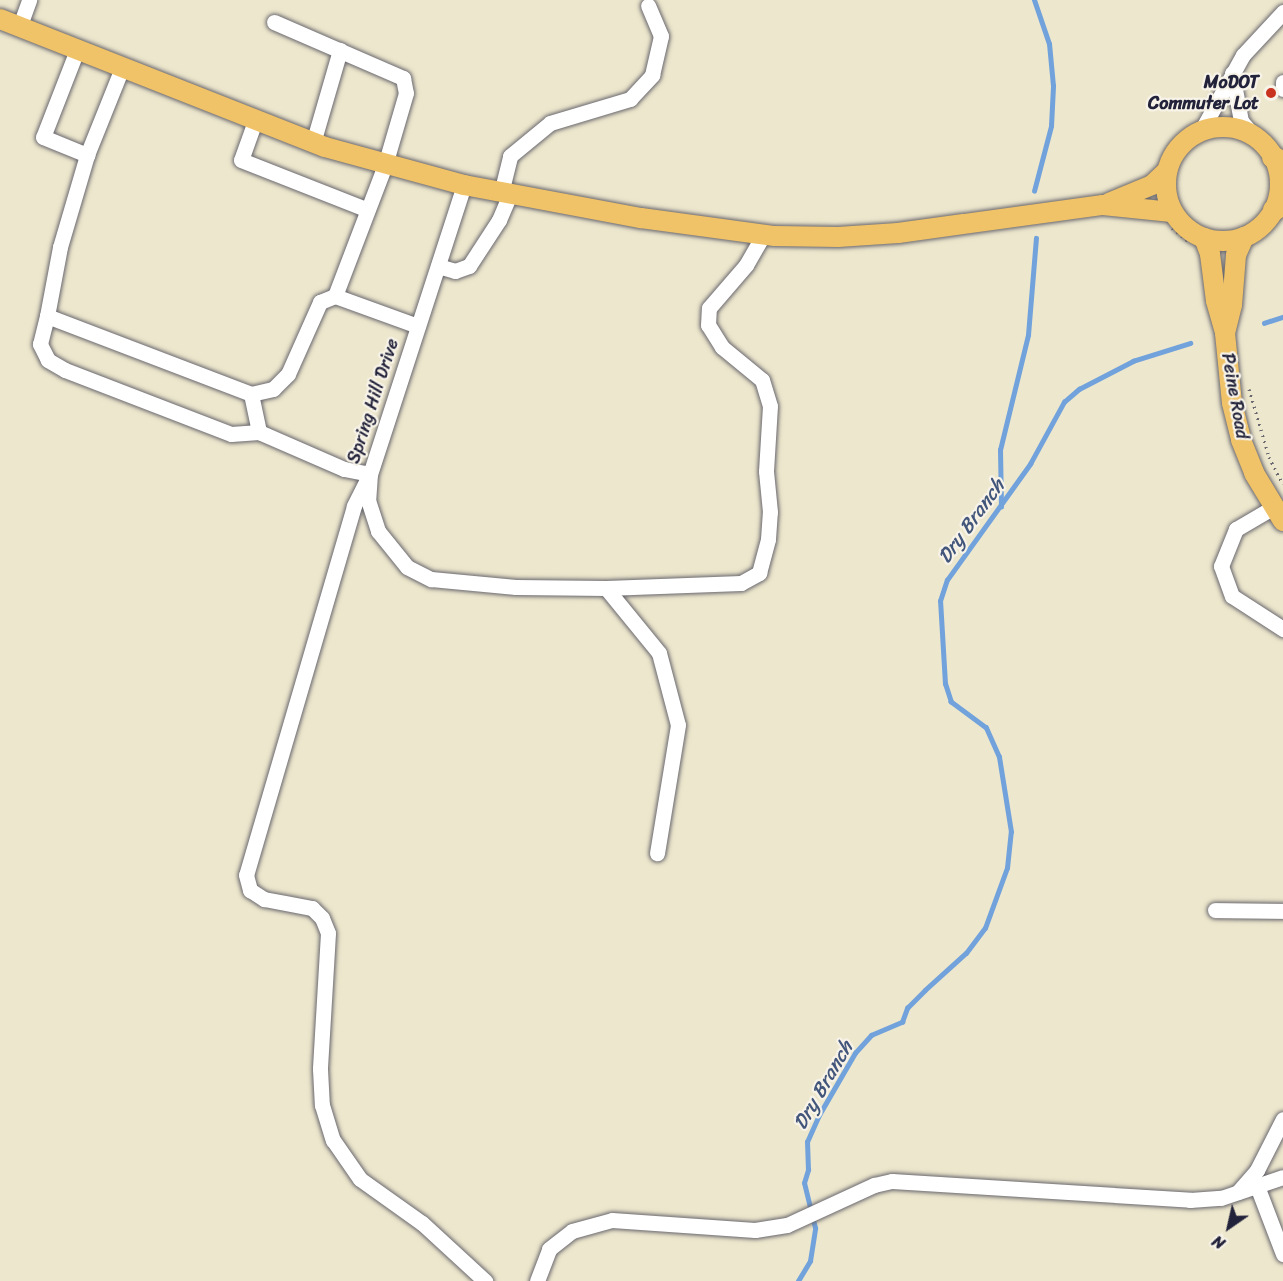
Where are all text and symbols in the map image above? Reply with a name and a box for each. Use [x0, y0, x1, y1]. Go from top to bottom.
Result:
place label: MoDOT Commuter Lot [1148, 72, 1259, 115]
marker: MoDOT Commuter Lot [1264, 86, 1278, 100]
street label: Spring Hill Drive [343, 336, 403, 466]
street label: Peine Road [1217, 351, 1253, 441]
water label: Dry Branch [933, 474, 1009, 568]
water label: Dry Branch [788, 1037, 858, 1133]
north arrow [1199, 1197, 1259, 1257]
text: N [1206, 1227, 1231, 1257]

